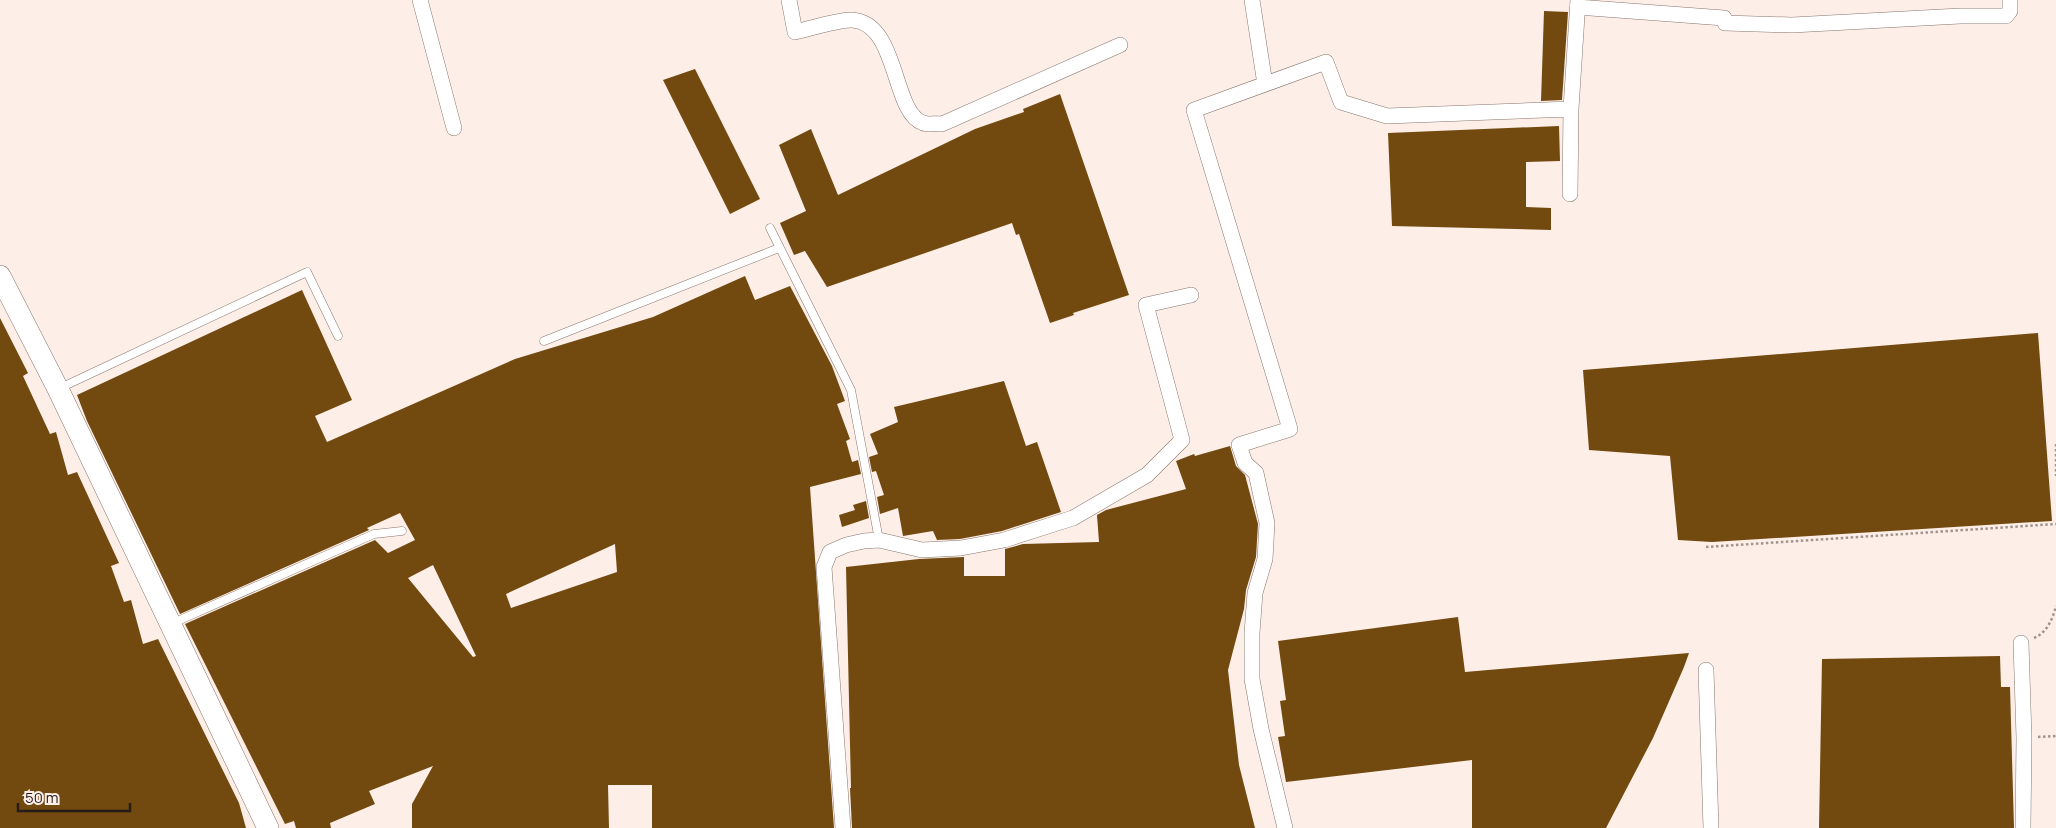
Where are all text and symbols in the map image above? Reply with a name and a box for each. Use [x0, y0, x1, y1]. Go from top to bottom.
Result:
scale bar [18, 780, 130, 812]
text: 50 m [25, 787, 59, 808]

